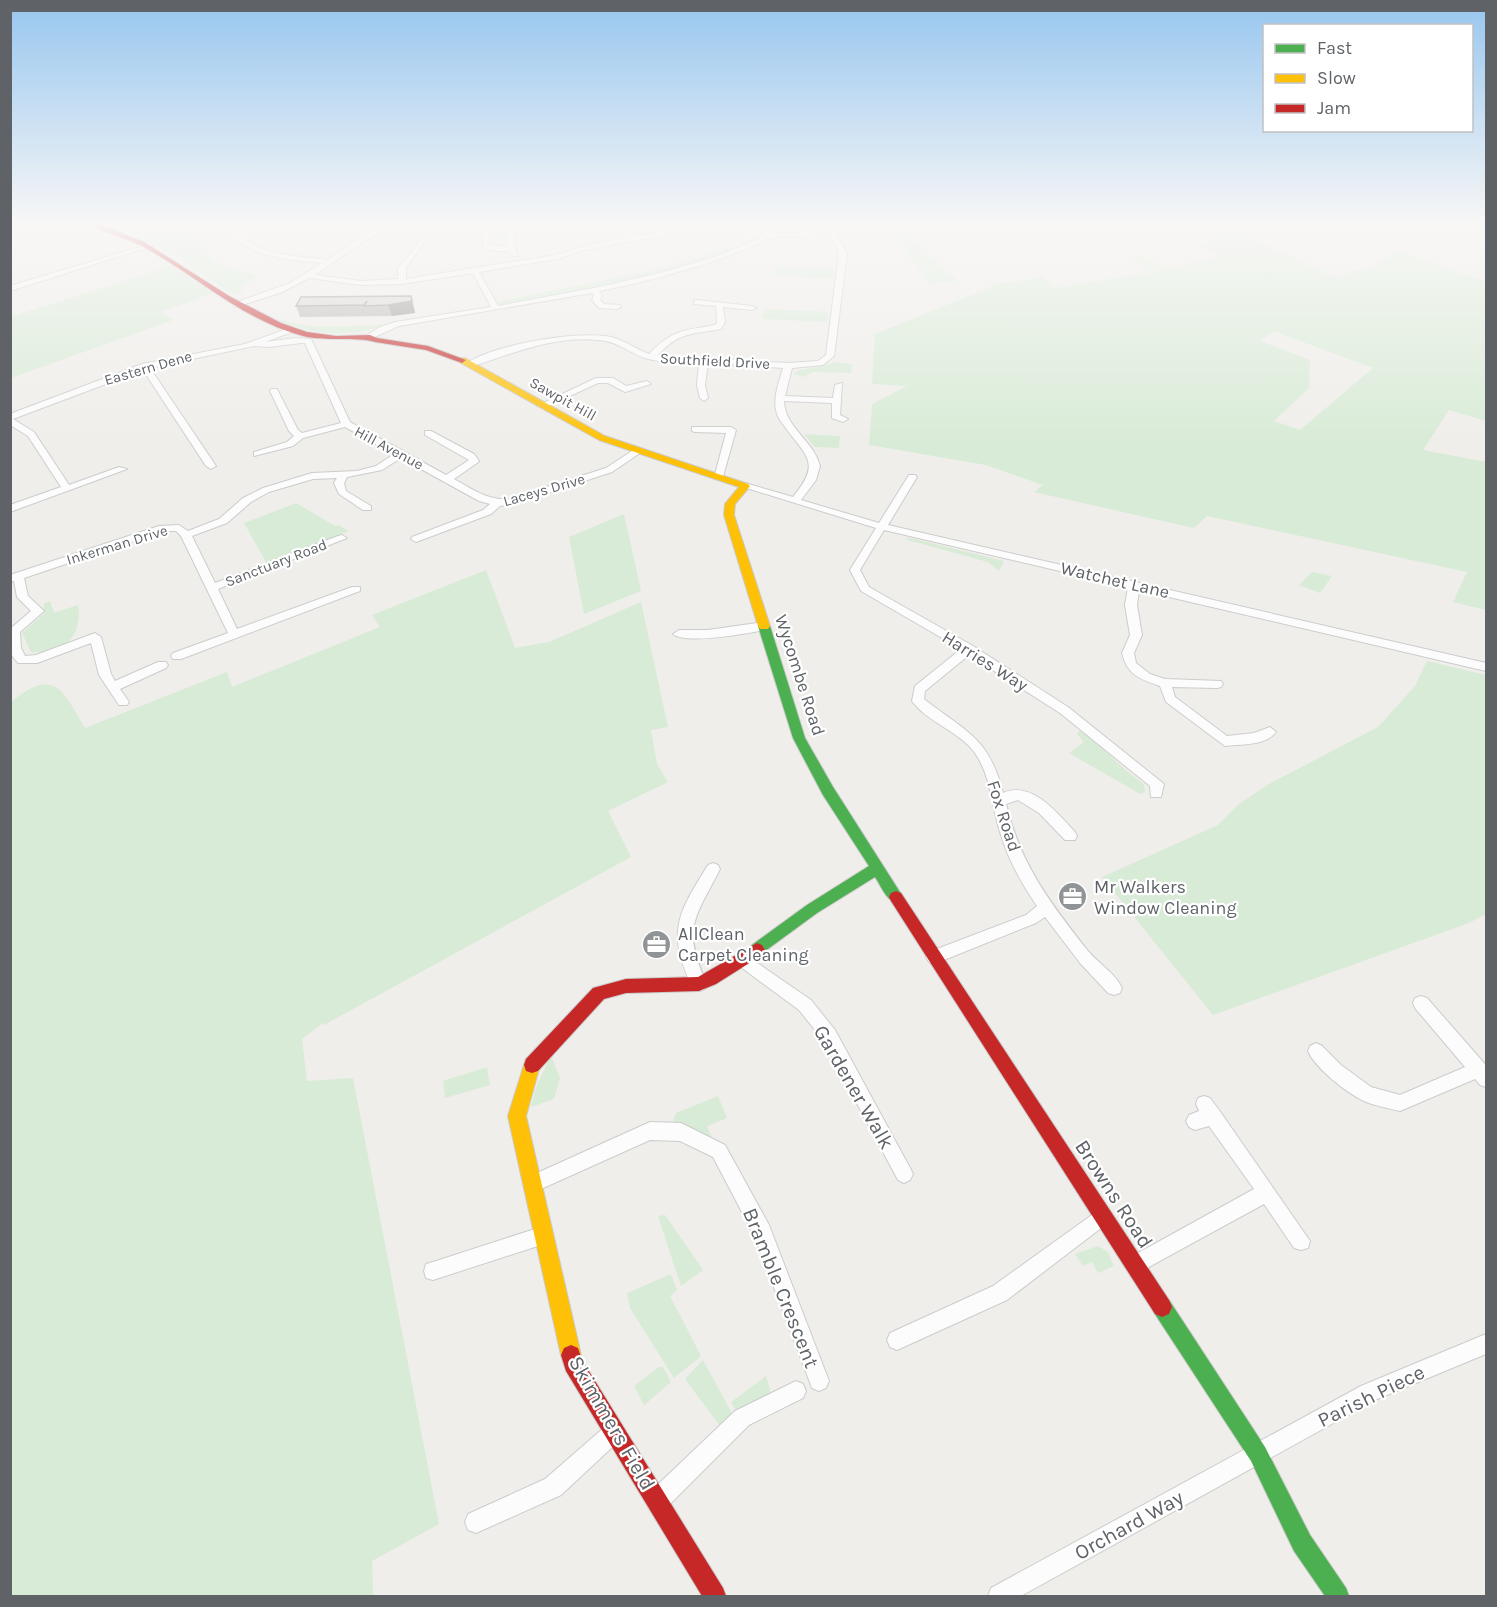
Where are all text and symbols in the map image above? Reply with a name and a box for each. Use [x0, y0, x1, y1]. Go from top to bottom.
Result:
legend [1263, 24, 1473, 132]
text: Fast [1317, 37, 1352, 59]
text: Slow [1317, 67, 1356, 89]
text: Jam [1317, 97, 1351, 119]
street label: Eastern Dene [102, 347, 194, 389]
street label: Southfield Drive [660, 349, 770, 373]
street label: Sawpit Hill [526, 373, 600, 425]
street label: Hill Avenue [351, 422, 427, 474]
street label: Laceys Drive [501, 470, 587, 510]
street label: Inkerman Drive [64, 521, 170, 569]
street label: Sanctuary Road [223, 535, 329, 591]
street label: Watchet Lane [1058, 557, 1172, 603]
street label: Wycombe Road [770, 612, 830, 738]
street label: Harries Way [938, 626, 1033, 696]
street label: Fox Road [982, 778, 1026, 854]
place label: Mr Walkers Window Cleaning [1094, 876, 1237, 919]
office icon: Mr Walkers Window Cleaning [1057, 881, 1089, 913]
place label: AllClean Carpet Cleaning [678, 923, 809, 966]
office icon: AllClean Carpet Cleaning [641, 928, 673, 960]
street label: Gardener Walk [809, 1021, 899, 1153]
street label: Browns Road [1070, 1135, 1158, 1253]
street label: Bramble Crescent [738, 1204, 824, 1372]
street label: Skimmers Field [564, 1352, 660, 1494]
street label: Parish Piece [1314, 1360, 1428, 1432]
street label: Orchard Way [1070, 1485, 1188, 1565]

